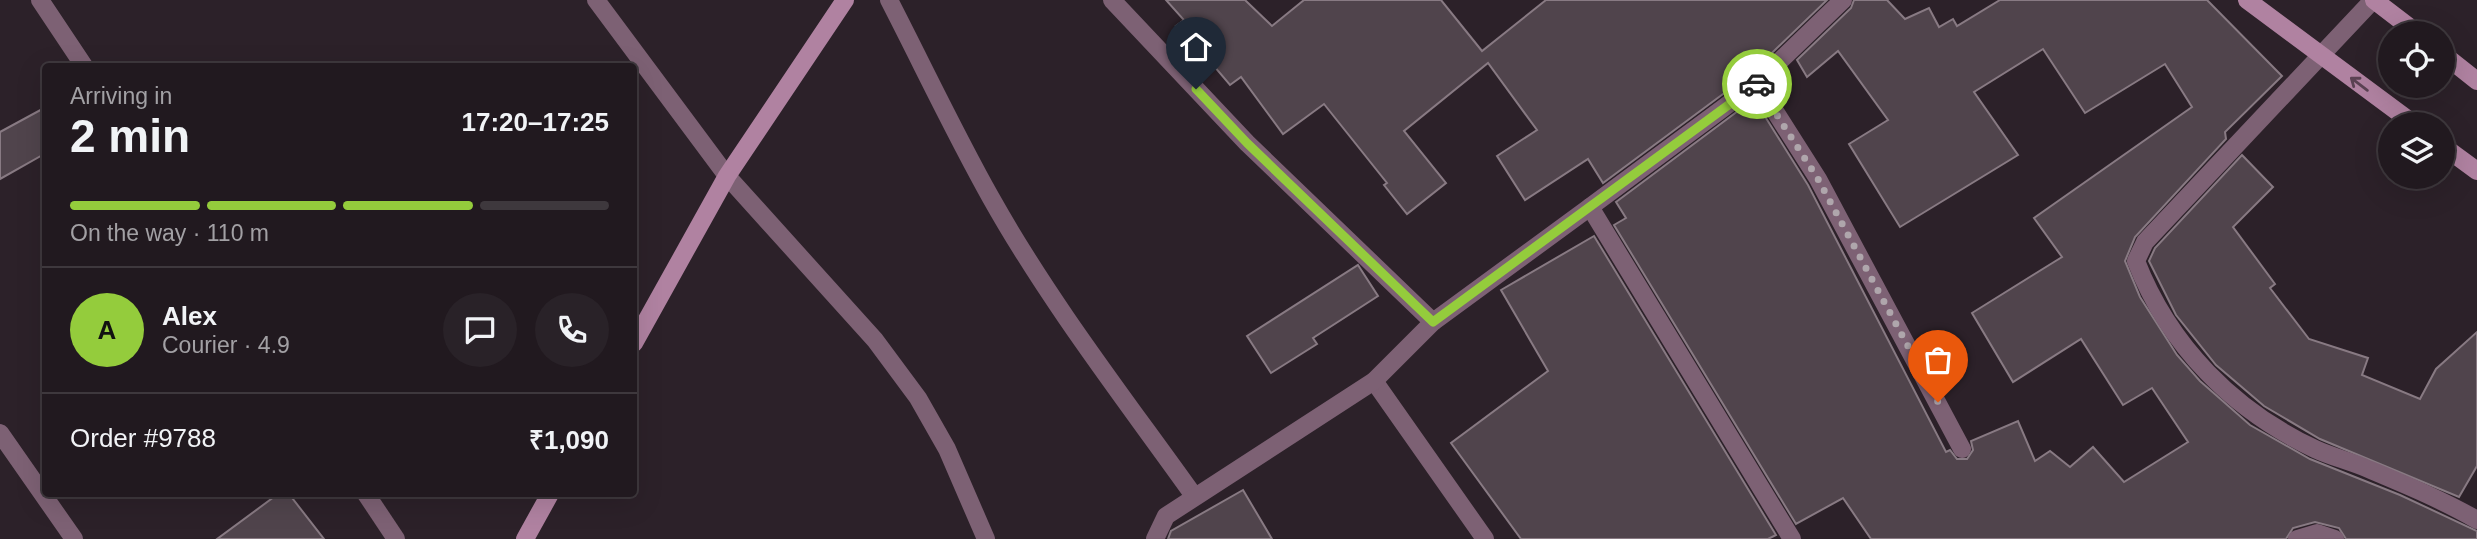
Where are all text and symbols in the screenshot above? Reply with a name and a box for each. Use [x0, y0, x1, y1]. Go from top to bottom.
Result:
pin [1166, 17, 1226, 89]
map controls [2378, 21, 2455, 189]
button: locate [2378, 21, 2455, 98]
icon: home [1177, 28, 1215, 66]
courier [1722, 49, 1792, 119]
icon: car [1738, 65, 1776, 103]
one-way arrow [2350, 76, 2369, 91]
text: Arriving in [70, 83, 172, 109]
text: 17:20–17:25 [462, 107, 609, 137]
text: 2 min [70, 110, 190, 162]
button: layers [2378, 112, 2455, 189]
text: On the way · 110 m [70, 220, 269, 246]
button: chat [443, 293, 517, 367]
button: phone [535, 293, 609, 367]
text: Alex [162, 301, 217, 331]
text: A [98, 315, 116, 345]
pin [1908, 330, 1968, 402]
text: Courier · 4.9 [162, 332, 290, 358]
icon: bag [1919, 341, 1957, 379]
text: Order #9788 [70, 423, 216, 453]
text: ₹1,090 [529, 425, 609, 455]

